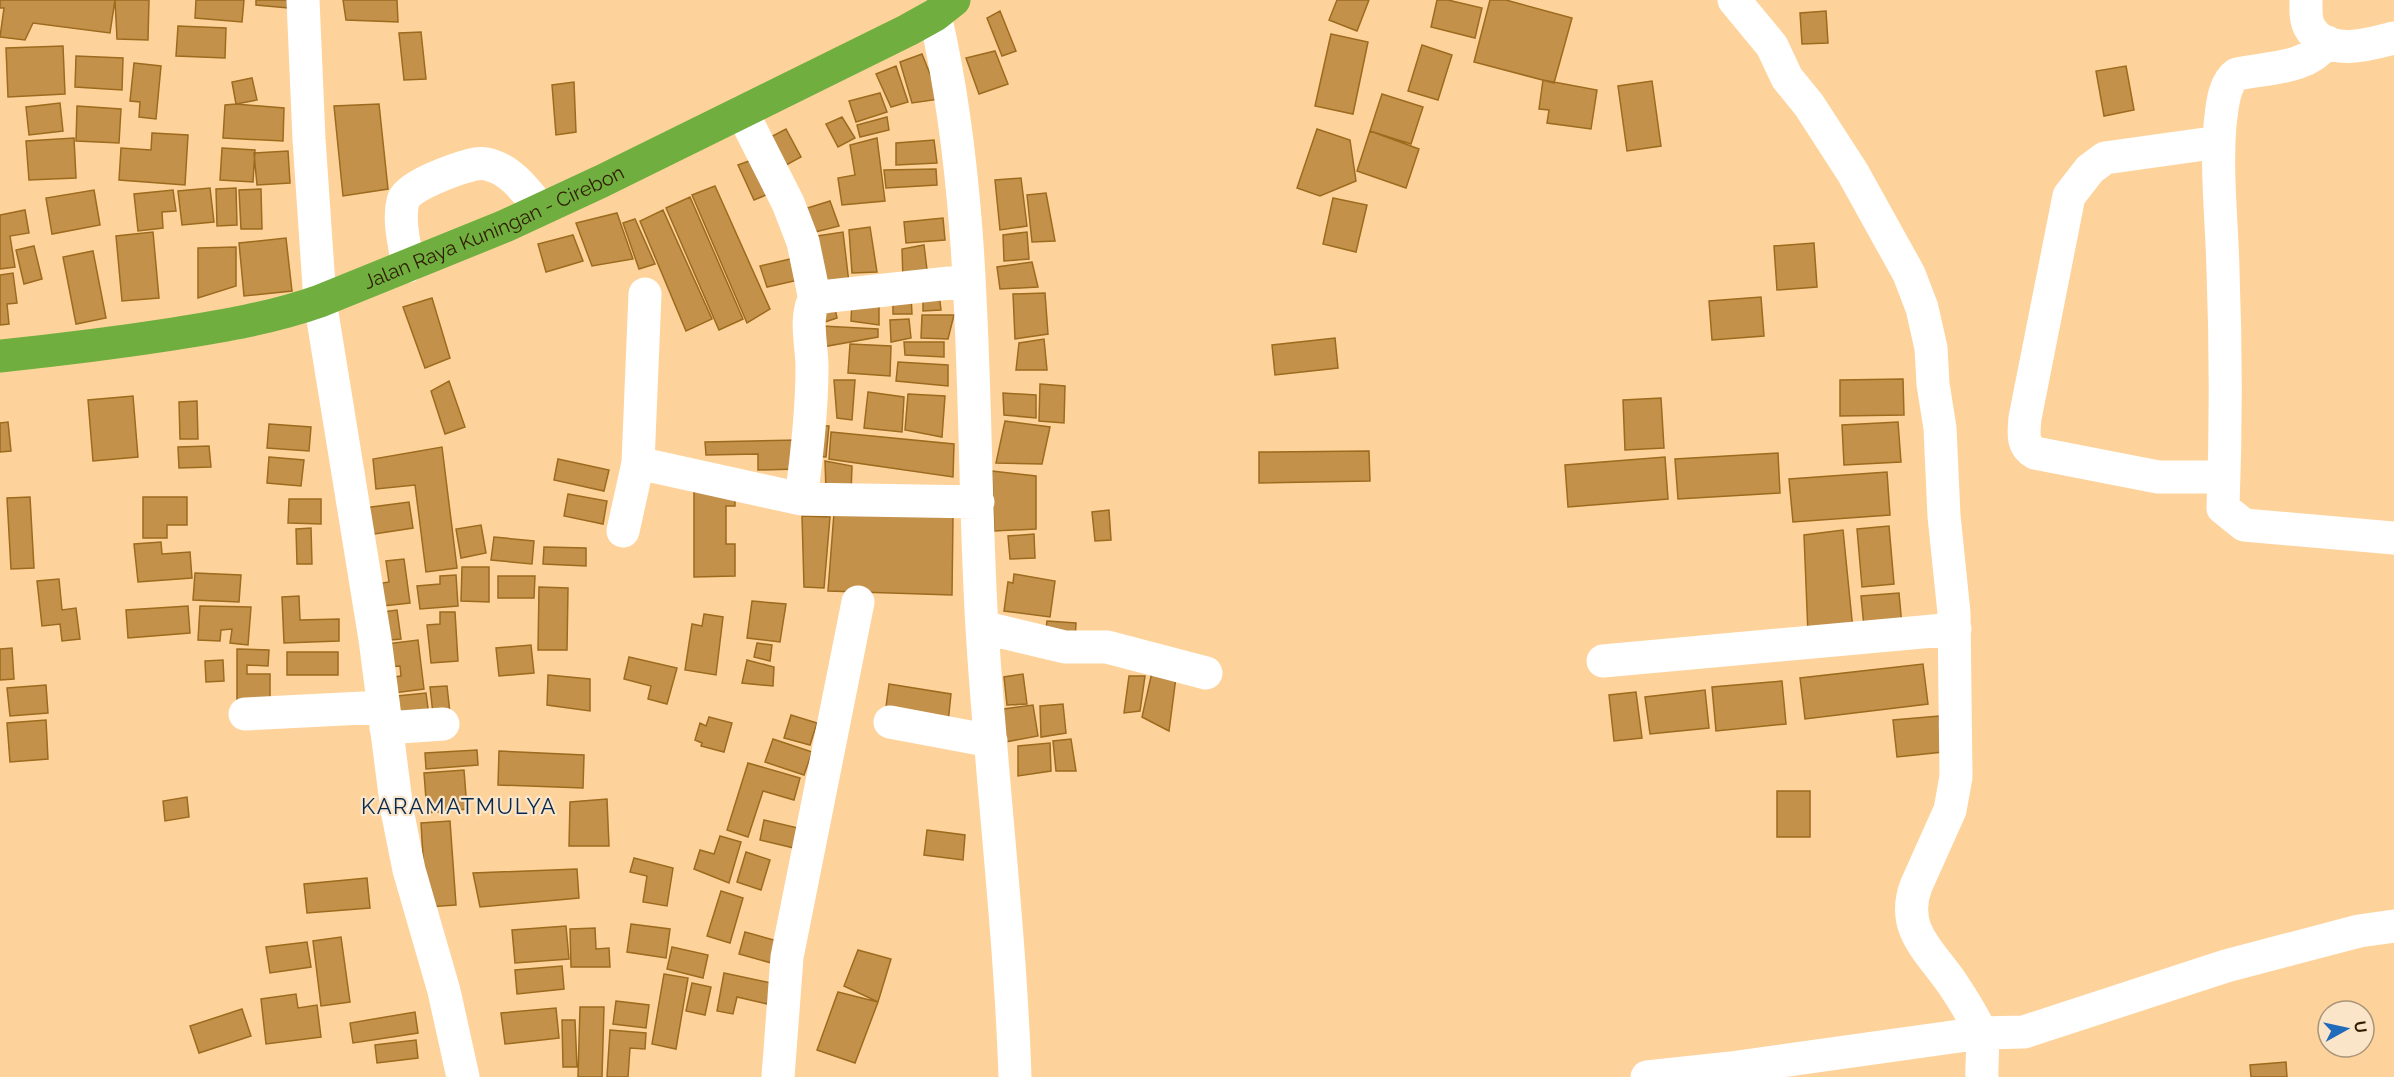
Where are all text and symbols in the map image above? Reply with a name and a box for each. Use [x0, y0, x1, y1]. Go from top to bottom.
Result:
street label: Jalan Raya Kuningan - Cirebon [360, 160, 628, 294]
district label: KARAMATMULYA [361, 793, 557, 819]
north arrow [2316, 999, 2376, 1059]
text: U [2350, 1020, 2371, 1034]

